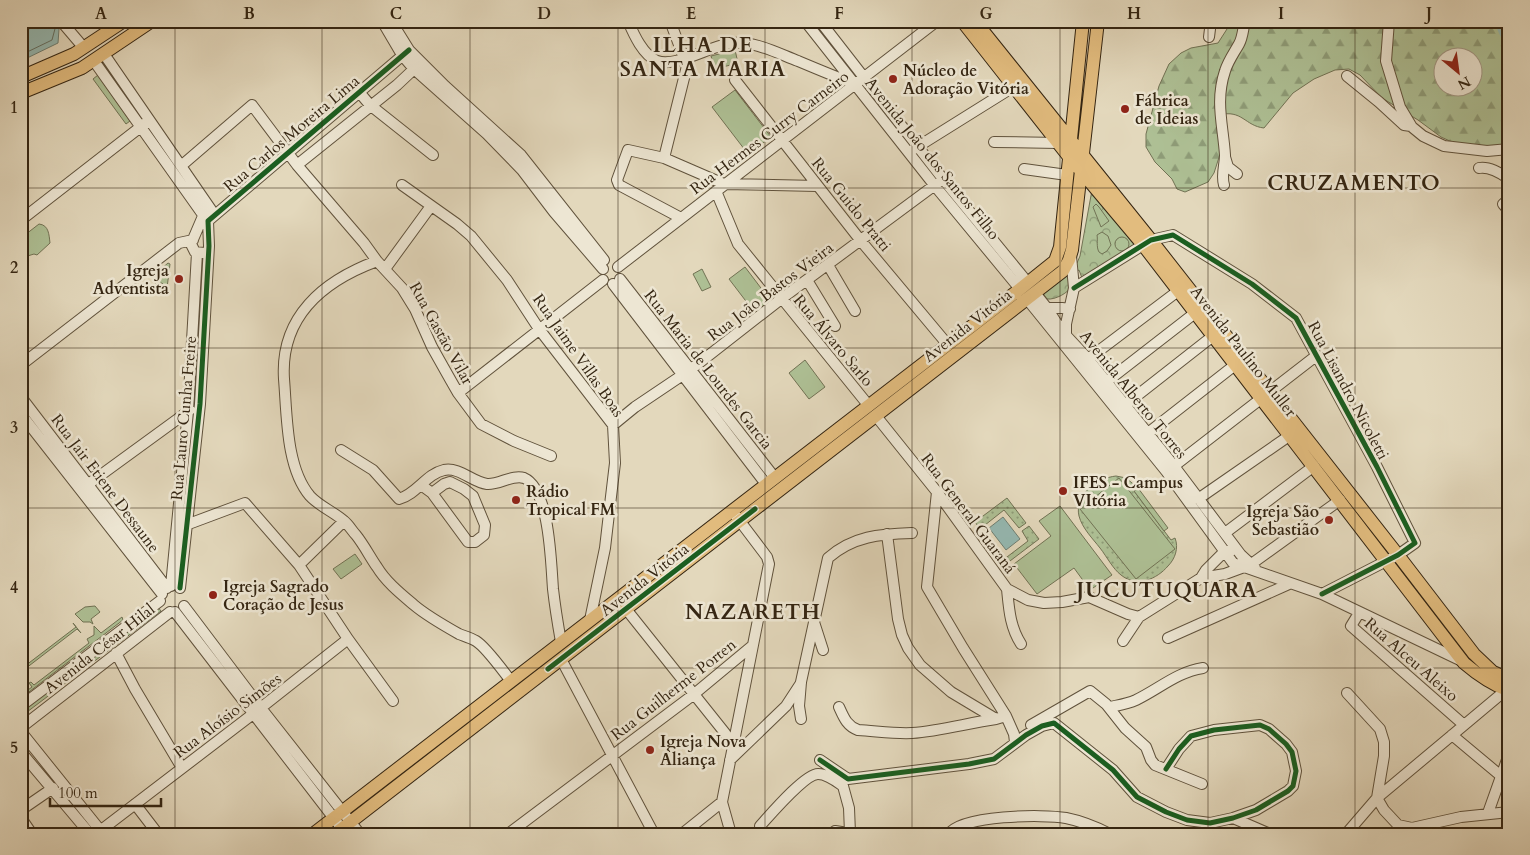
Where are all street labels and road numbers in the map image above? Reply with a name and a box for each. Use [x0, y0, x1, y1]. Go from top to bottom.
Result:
street label: Rua Hermes Curry Carneiro [686, 65, 854, 200]
street label: Rua Carlos Moreira Lima [219, 70, 364, 197]
street label: Avenida João dos Santos Filho [860, 73, 1005, 245]
street label: Rua Guido Pratti [806, 153, 896, 257]
street label: Rua João Bastos Vieira [703, 237, 838, 346]
street label: Rua Gastão Vilar [404, 278, 478, 389]
street label: Avenida Paulino Muller [1185, 281, 1302, 422]
street label: Avenida Vitória [919, 284, 1017, 367]
street label: Rua Maria de Lourdes Garcia [639, 285, 778, 454]
street label: Rua Jaime Villas Boas [527, 290, 629, 422]
street label: Rua Álvaro Sarlo [788, 290, 878, 392]
street label: Rua Lisandro Nicoletti [1302, 317, 1394, 464]
street label: Avenida Alberto Torres [1074, 326, 1192, 464]
street label: Rua Lauro Cunha Freire [166, 335, 202, 501]
street label: Rua Jair Etiene Dessaune [46, 410, 165, 557]
street label: Rua General Guaraná [916, 449, 1021, 578]
street label: Avenida Vitória [596, 538, 694, 621]
street label: Avenida César Hilal [40, 599, 160, 699]
street label: Rua Alceu Aleixo [1360, 613, 1463, 707]
street label: Rua Guilherme Porten [606, 634, 741, 746]
street label: Rua Aloísio Simões [169, 668, 286, 764]

